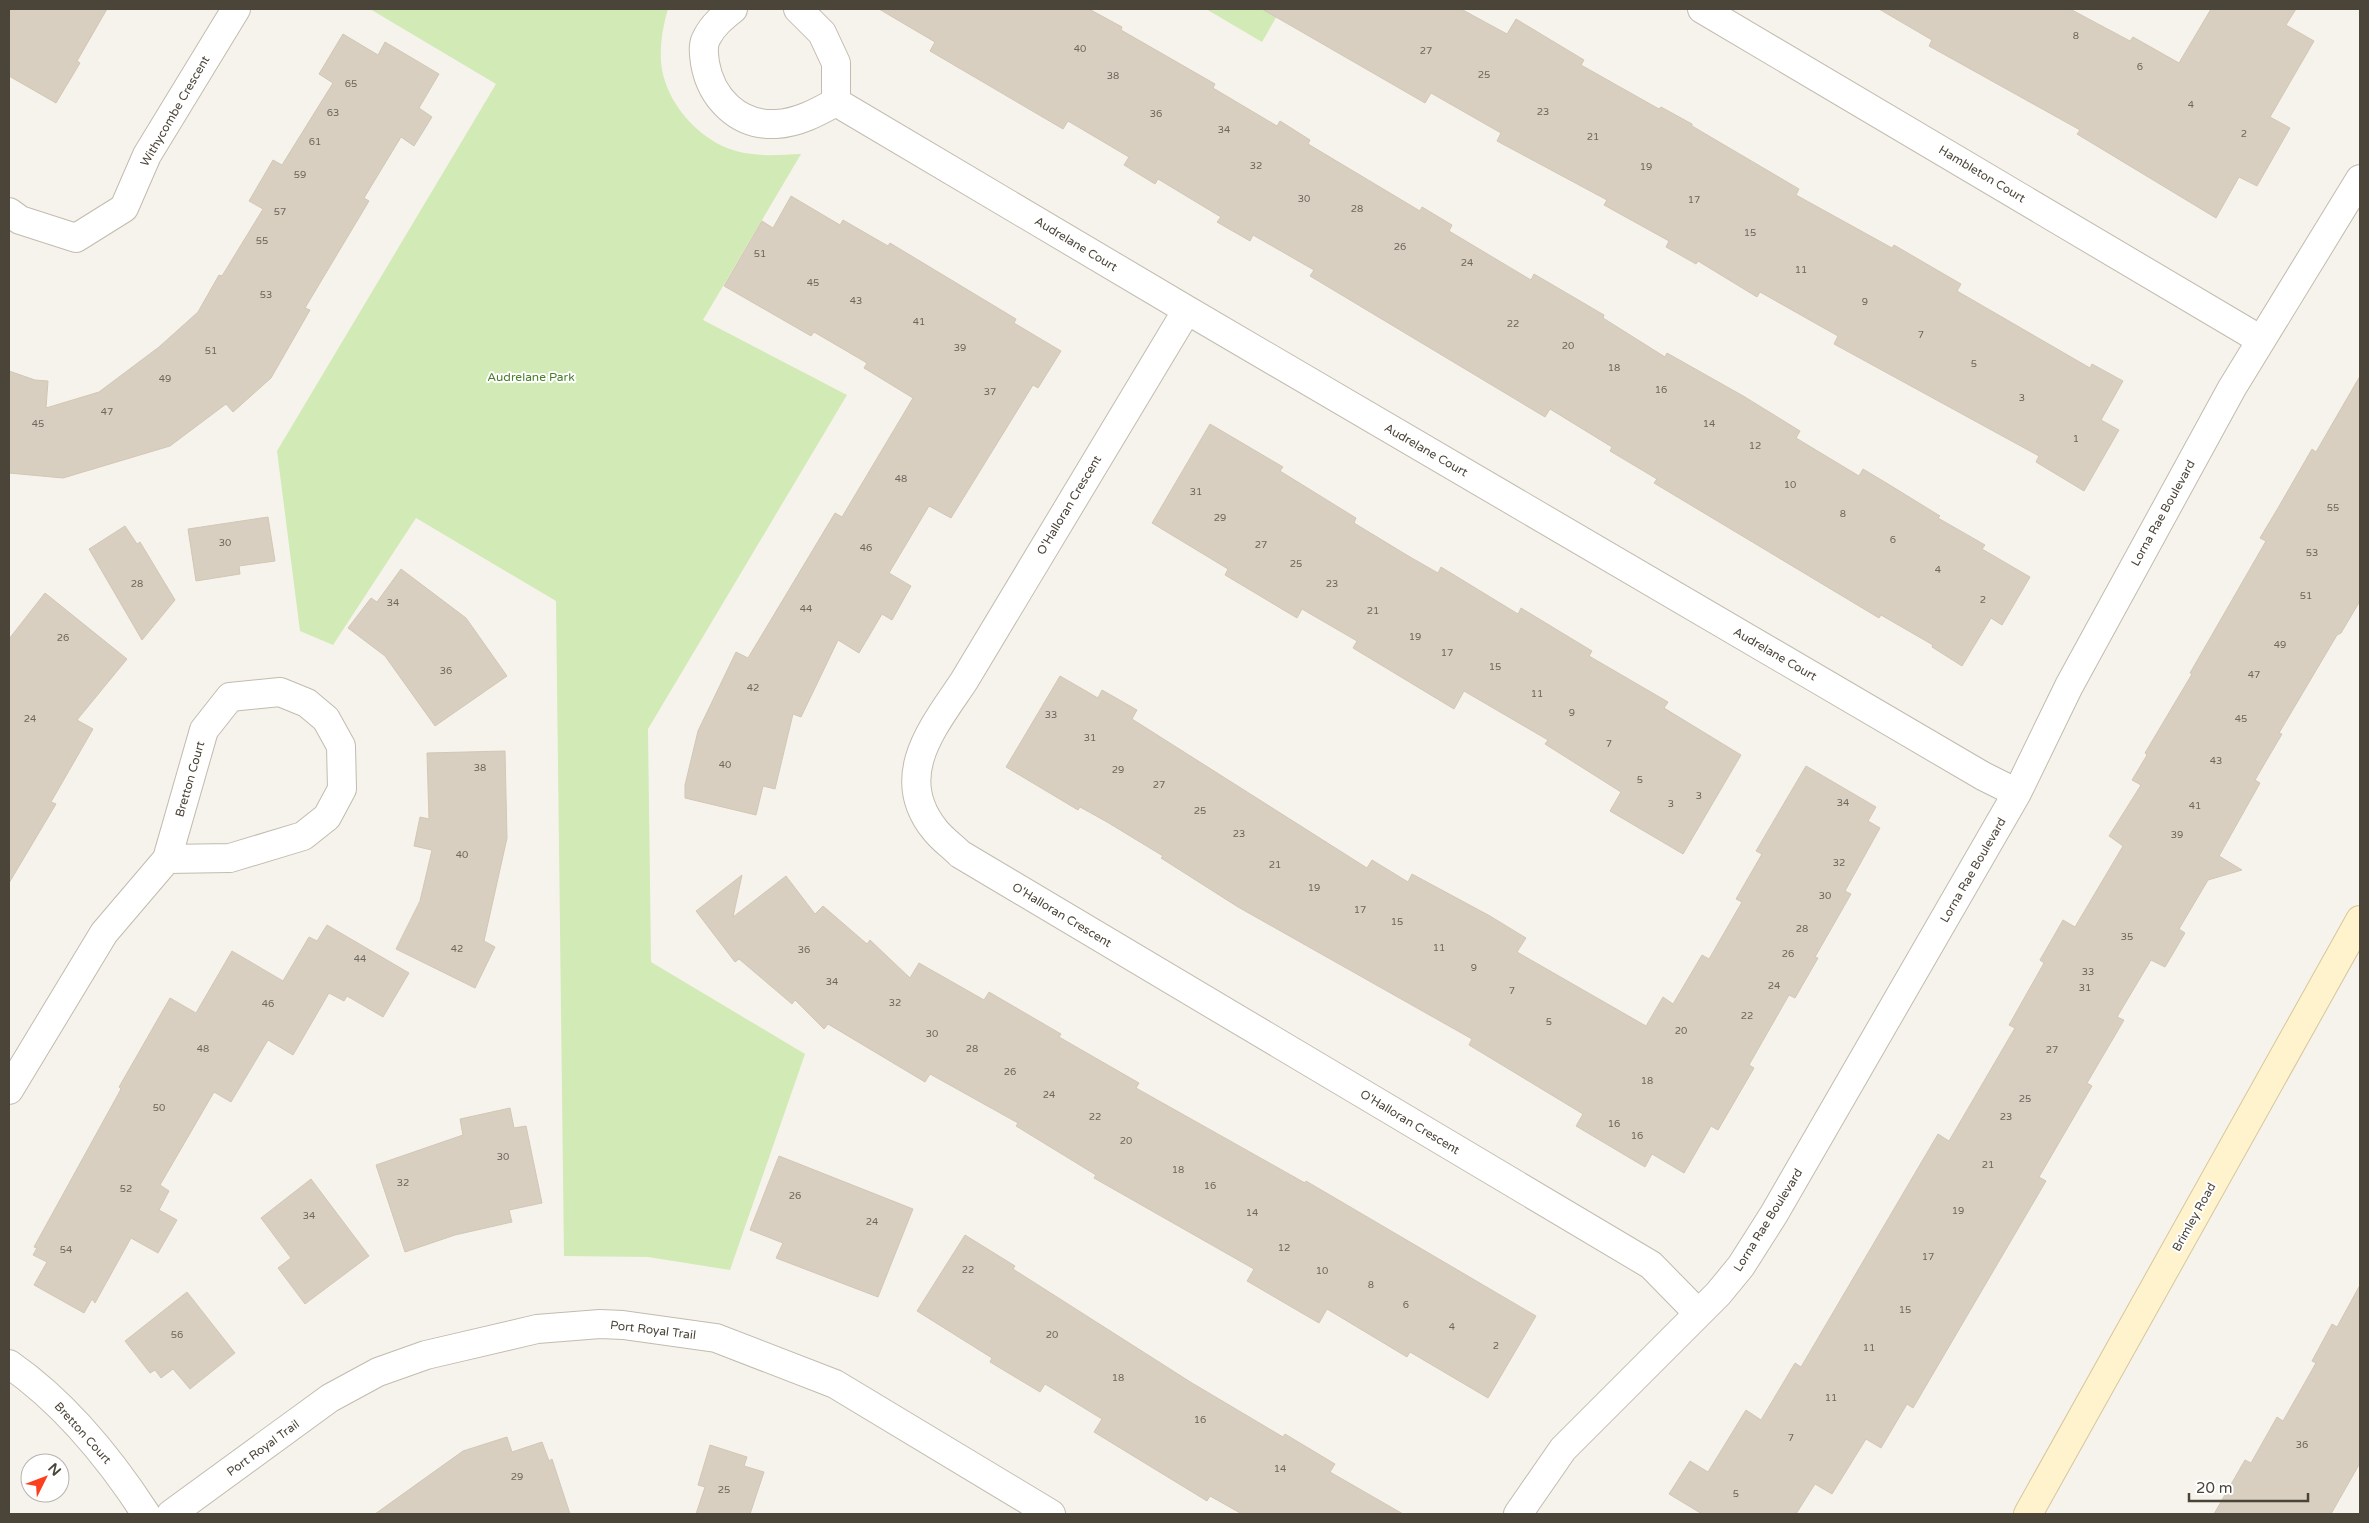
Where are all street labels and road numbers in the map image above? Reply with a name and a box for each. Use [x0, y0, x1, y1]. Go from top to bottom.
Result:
street label: Withycombe Crescent [138, 53, 213, 169]
street label: Hambleton Court [1936, 143, 2028, 206]
street label: Audrelane Court [1032, 214, 1120, 274]
street label: Audrelane Court [1382, 420, 1470, 480]
street label: O'Halloran Crescent [1034, 452, 1104, 557]
street label: Lorna Rae Boulevard [2128, 458, 2198, 568]
street label: Audrelane Court [1731, 624, 1819, 684]
street label: Bretton Court [172, 739, 208, 819]
street label: Lorna Rae Boulevard [1937, 815, 2009, 925]
street label: O'Halloran Crescent [1010, 880, 1115, 950]
street label: O'Halloran Crescent [1358, 1087, 1463, 1157]
street label: Lorna Rae Boulevard [1731, 1166, 1805, 1274]
street label: Brimley Road [2169, 1180, 2219, 1254]
street label: Port Royal Trail [609, 1318, 697, 1342]
street label: Bretton Court [52, 1399, 115, 1467]
street label: Port Royal Trail [224, 1417, 302, 1479]

